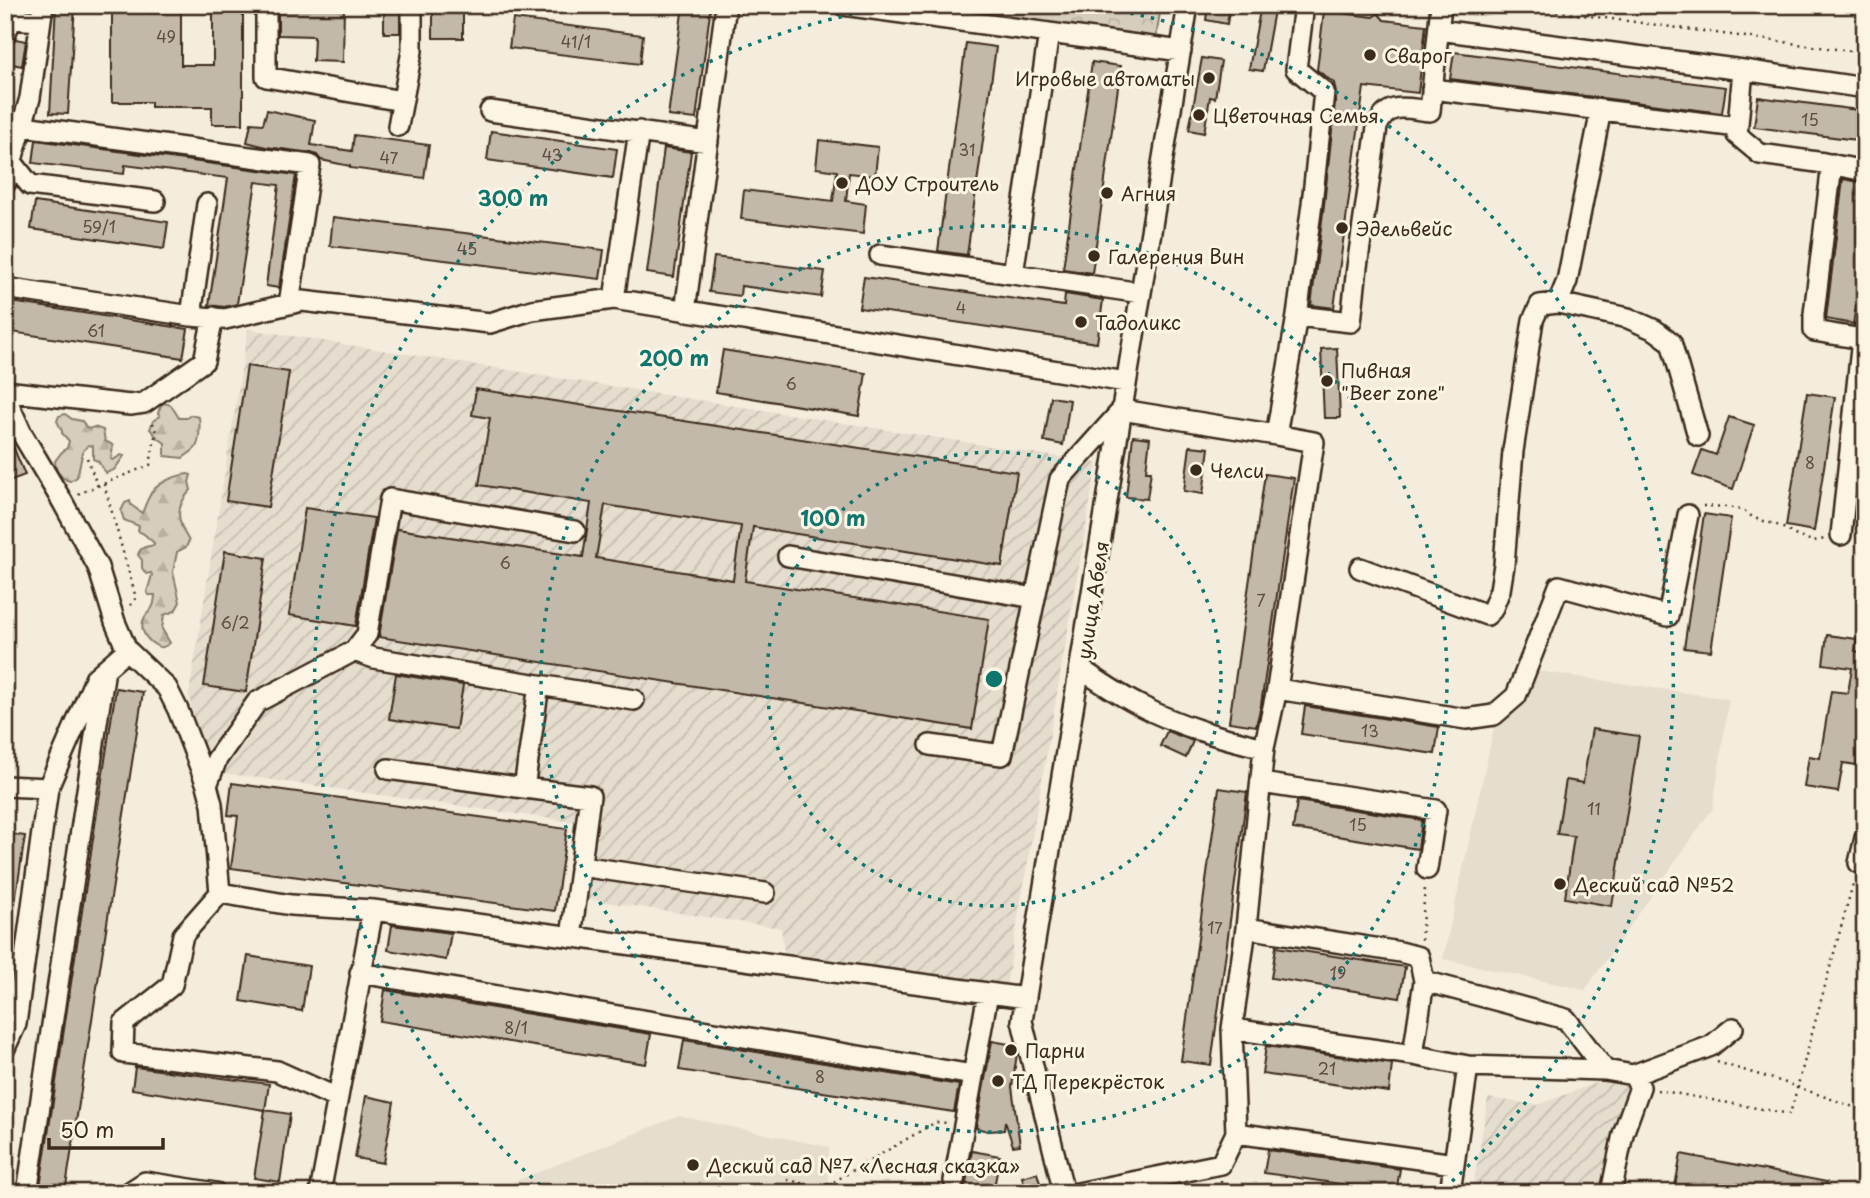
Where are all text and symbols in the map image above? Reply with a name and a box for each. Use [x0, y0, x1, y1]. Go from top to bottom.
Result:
house number: 49 [156, 24, 176, 48]
house number: 41/1 [561, 29, 591, 53]
place label: Сварог [1384, 41, 1452, 69]
marker: Сварог [1362, 47, 1378, 63]
place label: Игровые автоматы [1015, 64, 1195, 92]
marker: Игровые автоматы [1201, 70, 1217, 86]
place label: Цветочная Семья [1213, 101, 1379, 129]
marker: Цветочная Семья [1191, 107, 1207, 123]
house number: 15 [1801, 107, 1819, 131]
house number: 31 [959, 137, 975, 161]
house number: 43 [542, 142, 562, 166]
house number: 47 [380, 145, 399, 169]
place label: ДОУ Строитель [855, 169, 999, 197]
marker: ДОУ Строитель [834, 175, 850, 191]
place label: Агния [1121, 179, 1176, 207]
text: 300 m [478, 181, 548, 213]
marker: Агния [1099, 185, 1115, 201]
house number: 59/1 [82, 214, 116, 238]
place label: Эдельвейс [1356, 214, 1452, 242]
marker: Эдельвейс [1334, 220, 1350, 236]
house number: 45 [457, 236, 477, 260]
place label: Галерения Вин [1108, 242, 1245, 270]
marker: Галерения Вин [1086, 248, 1102, 264]
house number: 4 [956, 295, 966, 319]
place label: Тадоликс [1095, 308, 1181, 336]
marker: Тадоликс [1073, 314, 1089, 330]
house number: 61 [87, 318, 105, 342]
text: 200 m [639, 341, 709, 373]
place label: Пивная "Beer zone" [1341, 356, 1445, 406]
house number: 6 [785, 371, 797, 395]
marker: Пивная "Beer zone" [1319, 373, 1335, 389]
house number: 8 [1805, 450, 1815, 474]
place label: Челси [1210, 456, 1264, 484]
marker: Челси [1188, 462, 1204, 478]
text: 100 m [800, 501, 866, 533]
street label: улица Абеля [1069, 539, 1115, 661]
house number: 6 [499, 550, 511, 574]
house number: 7 [1256, 588, 1266, 612]
house number: 6/2 [221, 610, 249, 634]
centre of rings [982, 667, 1006, 691]
house number: 13 [1361, 718, 1379, 742]
house number: 11 [1587, 796, 1601, 820]
house number: 15 [1349, 812, 1367, 836]
place label: Деский сад №52 [1573, 870, 1734, 898]
marker: Деский сад №52 [1552, 876, 1568, 892]
house number: 17 [1207, 915, 1223, 939]
house number: 19 [1330, 960, 1346, 984]
house number: 8/1 [504, 1015, 528, 1039]
place label: Парни [1025, 1036, 1085, 1064]
marker: Парни [1003, 1042, 1019, 1058]
house number: 21 [1318, 1056, 1336, 1080]
house number: 8 [815, 1064, 825, 1088]
place label: ТД Перекрёсток [1012, 1067, 1165, 1095]
marker: ТД Перекрёсток [990, 1073, 1006, 1089]
scale bar [49, 1107, 163, 1151]
text: 50 m [60, 1113, 114, 1145]
place label: Деский сад №7 «Лесная сказка» [706, 1151, 1020, 1179]
marker: Деский сад №7 «Лесная сказка» [685, 1157, 701, 1173]

